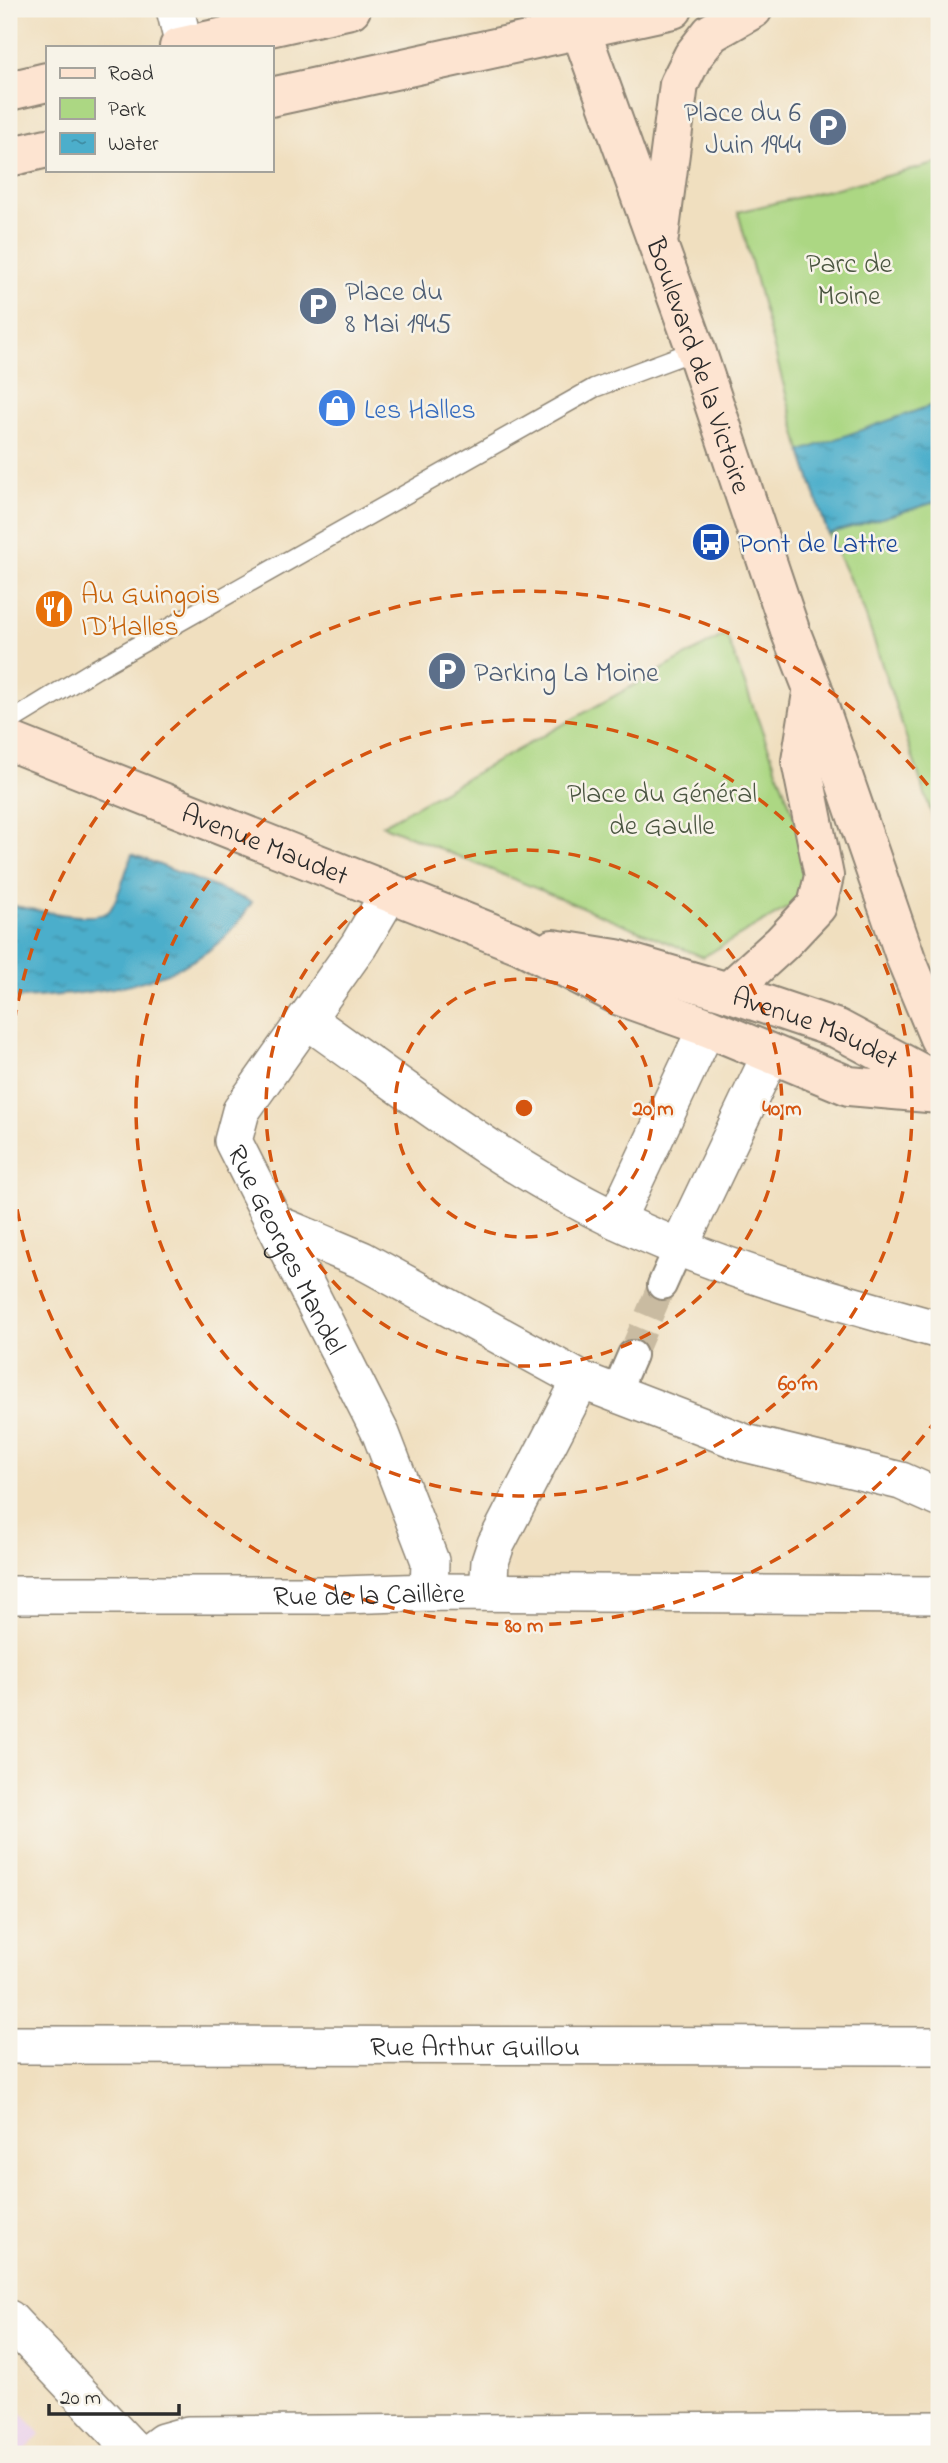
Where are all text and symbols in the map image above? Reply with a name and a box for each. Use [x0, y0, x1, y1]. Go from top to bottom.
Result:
legend [46, 46, 273, 172]
text: Road [108, 60, 154, 90]
place label: Place du 6 Juin 1944 [684, 94, 801, 167]
text: Park [108, 96, 147, 126]
parking icon: Place du 6 Juin 1944 [807, 106, 849, 148]
text: Water [108, 130, 159, 160]
street label: Boulevard de la Victoire [633, 232, 760, 500]
park label: Parc de Moine [806, 245, 892, 318]
place label: Place du 8 Mai 1945 [345, 273, 452, 346]
parking icon: Place du 8 Mai 1945 [297, 285, 339, 327]
shop icon: Les Halles [316, 387, 358, 429]
place label: Les Halles [364, 391, 476, 432]
bus stop icon: Pont de Lattre [690, 521, 732, 563]
place label: Pont de Lattre [738, 525, 899, 566]
place label: Au Guingois ID’Halles [81, 576, 220, 649]
restaurant icon: Au Guingois ID’Halles [33, 588, 75, 630]
parking icon: Parking La Moine [426, 650, 468, 692]
place label: Parking La Moine [474, 654, 659, 695]
park label: Place du Général de Gaulle [567, 775, 757, 848]
street label: Avenue Maudet [175, 795, 354, 898]
street label: Avenue Maudet [726, 978, 905, 1082]
text: 20 m [631, 1095, 674, 1125]
text: 40 m [762, 1095, 802, 1125]
centre of rings [512, 1096, 536, 1120]
street label: Rue Georges Mandel [214, 1139, 355, 1362]
text: 60 m [778, 1370, 818, 1400]
street label: Rue de la Caillère [273, 1575, 465, 1619]
text: 80 m [504, 1612, 543, 1642]
street label: Rue Arthur Guillou [370, 2028, 580, 2070]
scale bar [49, 2372, 178, 2416]
text: 20 m [60, 2384, 101, 2414]

